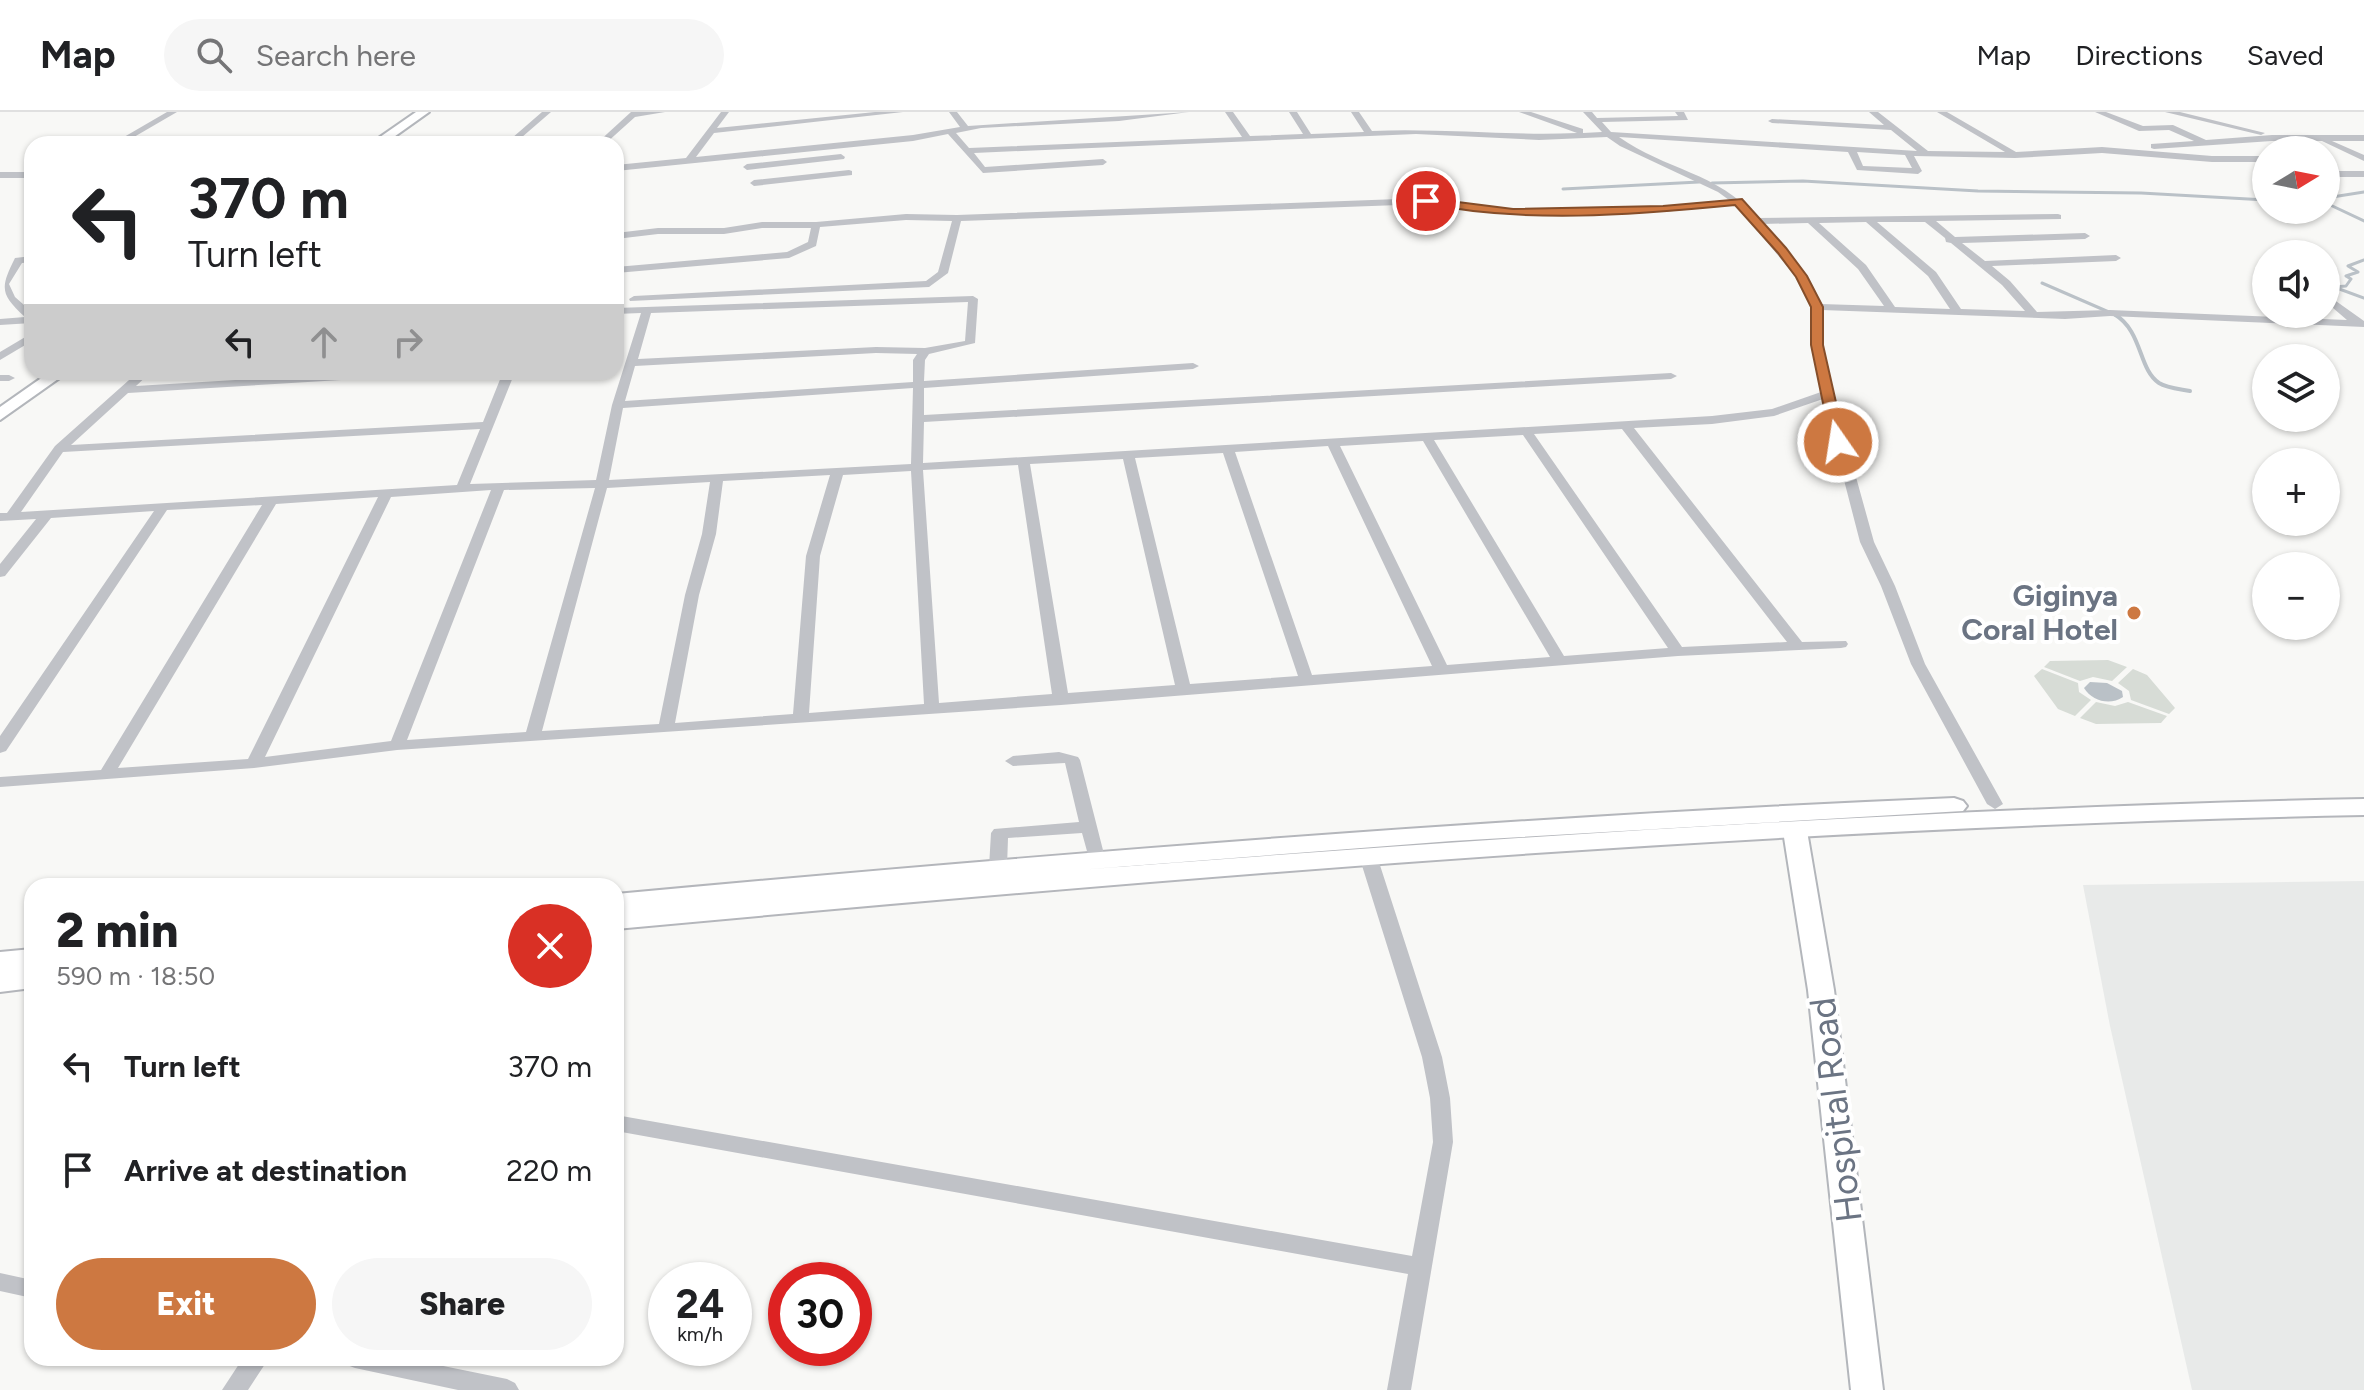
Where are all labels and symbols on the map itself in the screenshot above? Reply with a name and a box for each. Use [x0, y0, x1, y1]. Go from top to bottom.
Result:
north arrow [2252, 136, 2340, 224]
pin [1392, 167, 1460, 235]
position arrow [1796, 400, 1880, 484]
place label: Giginya Coral Hotel [1961, 577, 2118, 648]
marker: Giginya Coral Hotel [2125, 604, 2143, 622]
street label: Hospital Road [1800, 995, 1871, 1225]
speed limit sign: 30 [768, 1262, 872, 1366]

